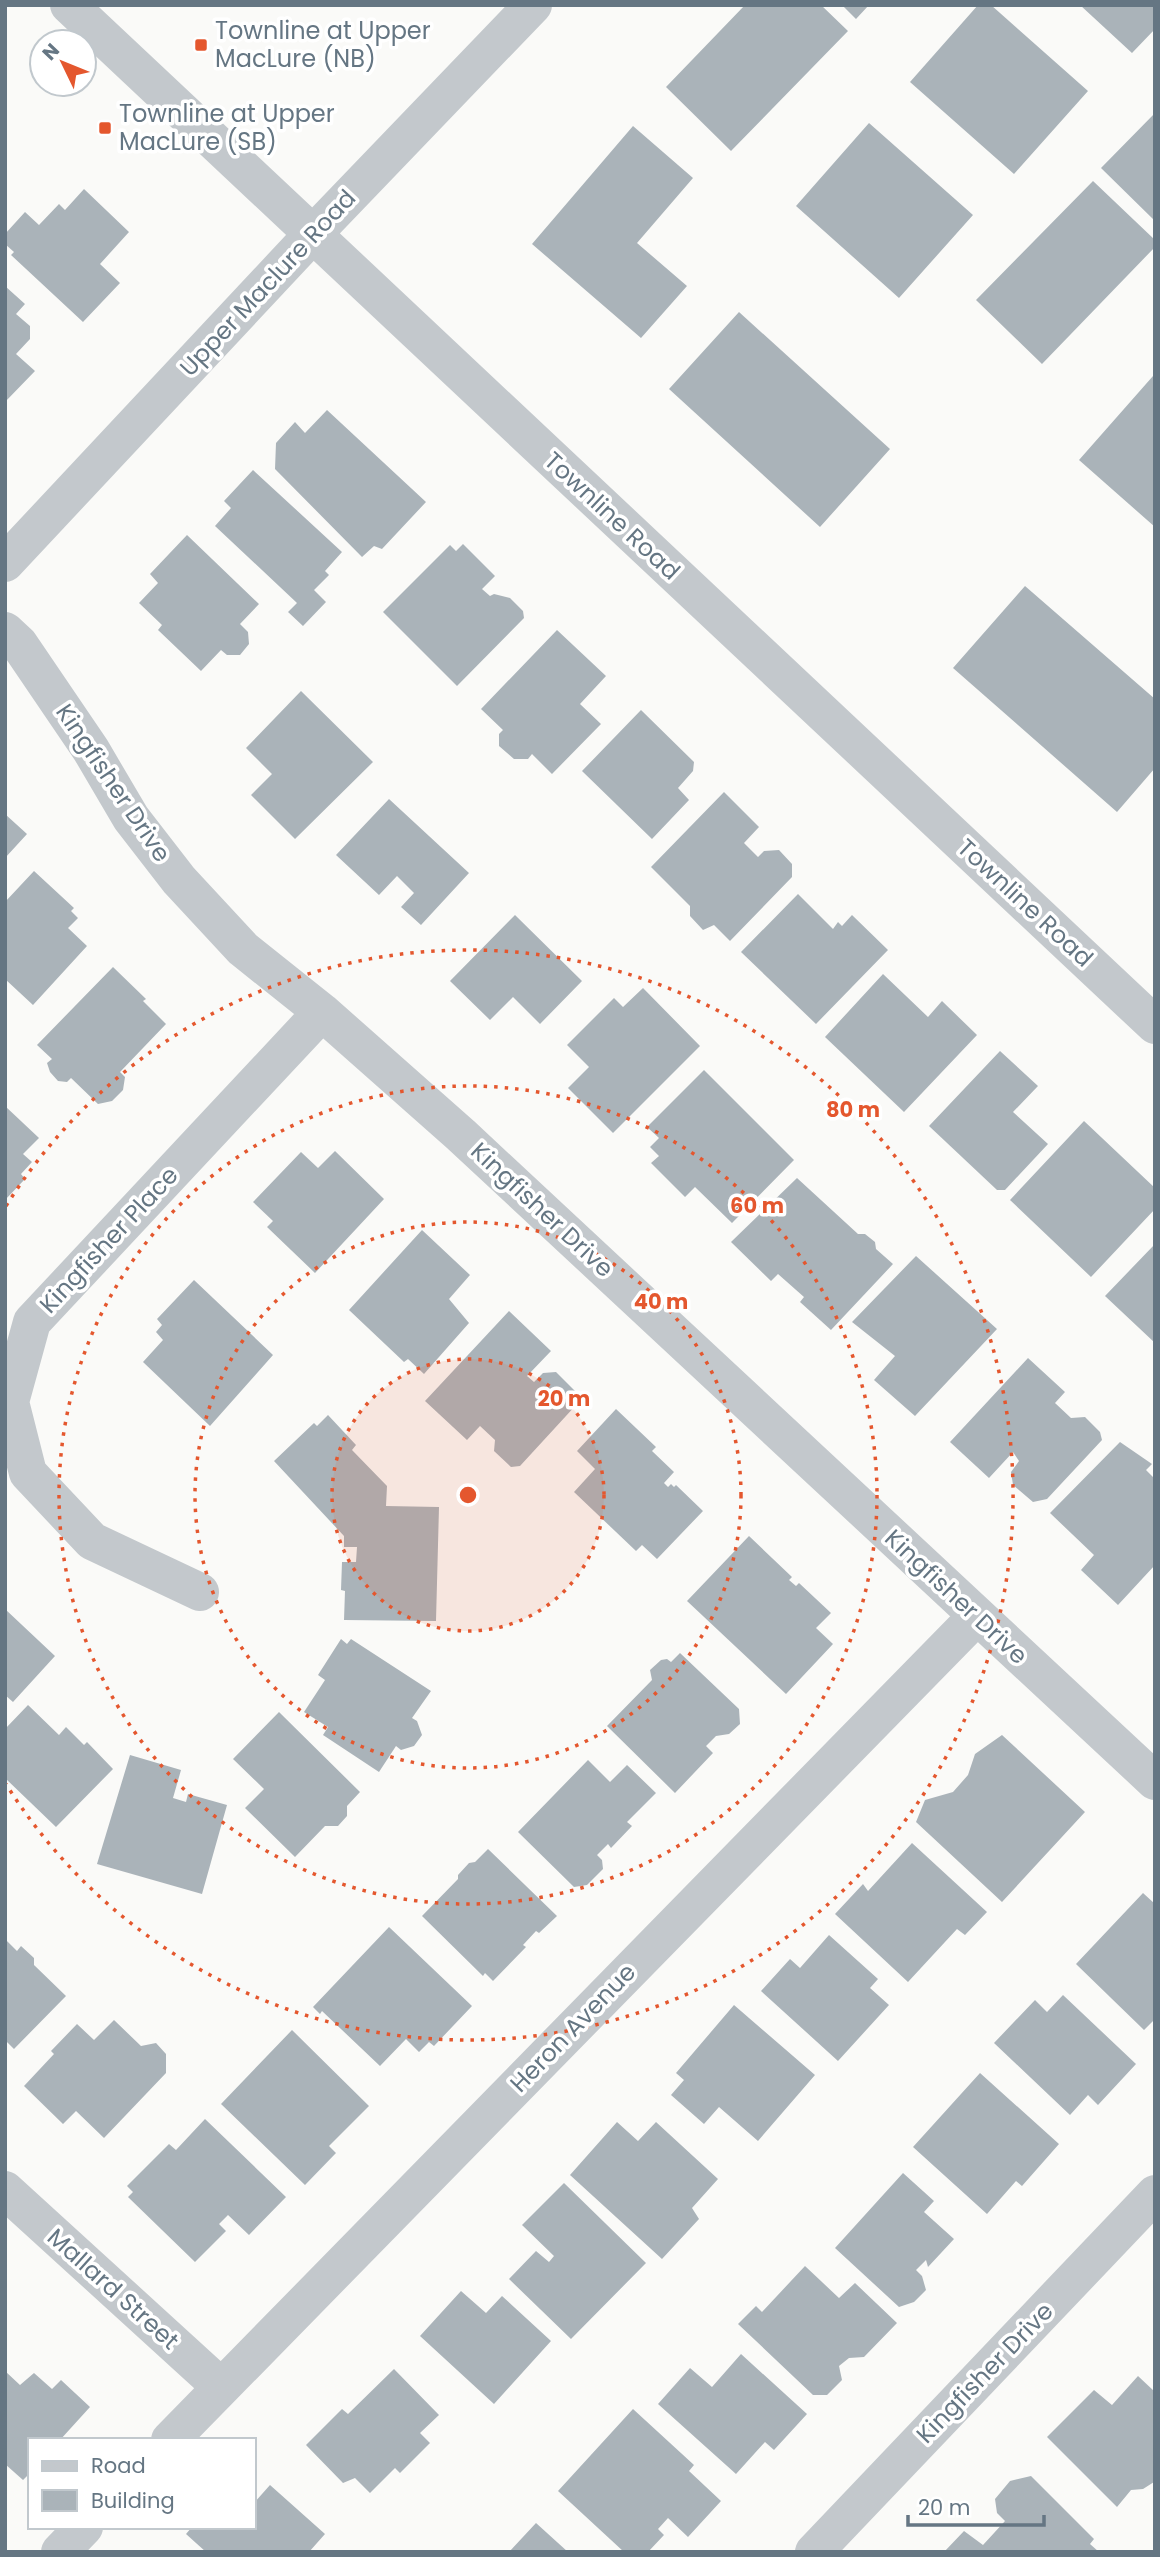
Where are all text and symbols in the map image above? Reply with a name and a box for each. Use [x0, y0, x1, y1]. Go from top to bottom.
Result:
place label: Townline at Upper MacLure (NB) [215, 14, 431, 75]
north arrow [28, 28, 98, 98]
text: N [36, 37, 66, 66]
marker: Townline at Upper MacLure (NB) [193, 37, 209, 53]
place label: Townline at Upper MacLure (SB) [119, 97, 335, 158]
marker: Townline at Upper MacLure (SB) [97, 120, 113, 136]
street label: Upper Maclure Road [172, 182, 363, 383]
street label: Townline Road [537, 444, 687, 587]
street label: Kingfisher Drive [48, 697, 179, 868]
street label: Townline Road [950, 831, 1100, 974]
text: 80 m [826, 1095, 880, 1124]
street label: Kingfisher Drive [464, 1135, 621, 1284]
street label: Kingfisher Place [32, 1159, 185, 1320]
text: 60 m [730, 1191, 784, 1220]
text: 40 m [634, 1287, 688, 1316]
text: 20 m [538, 1384, 590, 1413]
centre of rings [456, 1483, 480, 1507]
street label: Kingfisher Drive [878, 1522, 1035, 1671]
street label: Heron Avenue [503, 1956, 643, 2099]
street label: Mallard Street [40, 2221, 186, 2357]
street label: Kingfisher Drive [909, 2295, 1060, 2450]
legend [28, 2438, 256, 2529]
text: Road [91, 2451, 146, 2480]
scale bar [908, 2484, 1044, 2528]
text: Building [91, 2486, 175, 2515]
text: 20 m [918, 2493, 971, 2522]

